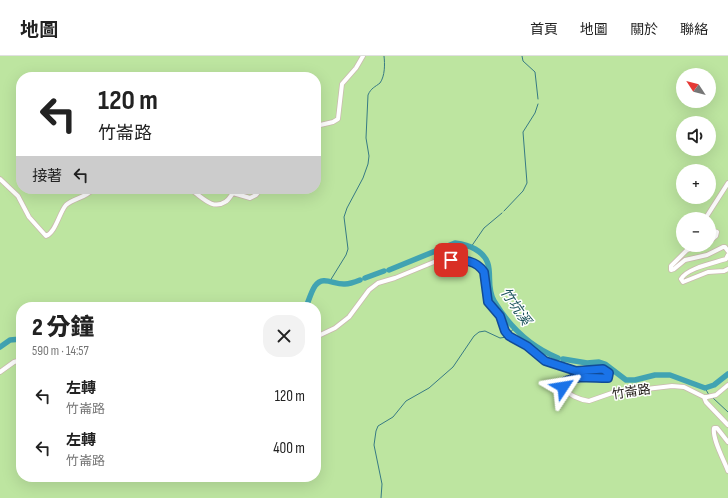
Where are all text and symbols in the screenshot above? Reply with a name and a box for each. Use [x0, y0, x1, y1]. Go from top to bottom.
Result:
text: 地圖 [20, 19, 58, 42]
text: 首頁 [530, 21, 558, 38]
text: 地圖 [580, 21, 608, 38]
text: 關於 [630, 21, 658, 38]
text: 聯絡 [680, 21, 708, 38]
north arrow [676, 68, 716, 108]
map controls [676, 68, 716, 252]
text: 120 m [98, 84, 158, 117]
icon: left [32, 88, 84, 140]
button: sound [676, 116, 716, 156]
text: 竹崙路 [98, 123, 152, 144]
icon: left [70, 164, 92, 186]
button: + [676, 164, 716, 204]
text: 接著 [32, 167, 62, 186]
button: − [676, 212, 716, 252]
pin [434, 243, 468, 277]
icon: arrive [440, 249, 462, 271]
water label: 竹坑溪 [497, 284, 535, 330]
text: 2 分鐘 [32, 313, 94, 342]
button: close [263, 315, 305, 357]
text: 590 m · 14:57 [32, 343, 89, 359]
position arrow [542, 366, 584, 408]
text: 左轉 [66, 379, 96, 398]
street label: 竹崙路 [611, 381, 652, 403]
icon: left [32, 385, 54, 407]
text: 120 m [275, 387, 305, 406]
text: 竹崙路 [66, 401, 105, 417]
text: 左轉 [66, 431, 96, 450]
icon: left [32, 437, 54, 459]
text: 400 m [273, 439, 305, 458]
text: 竹崙路 [66, 453, 105, 469]

